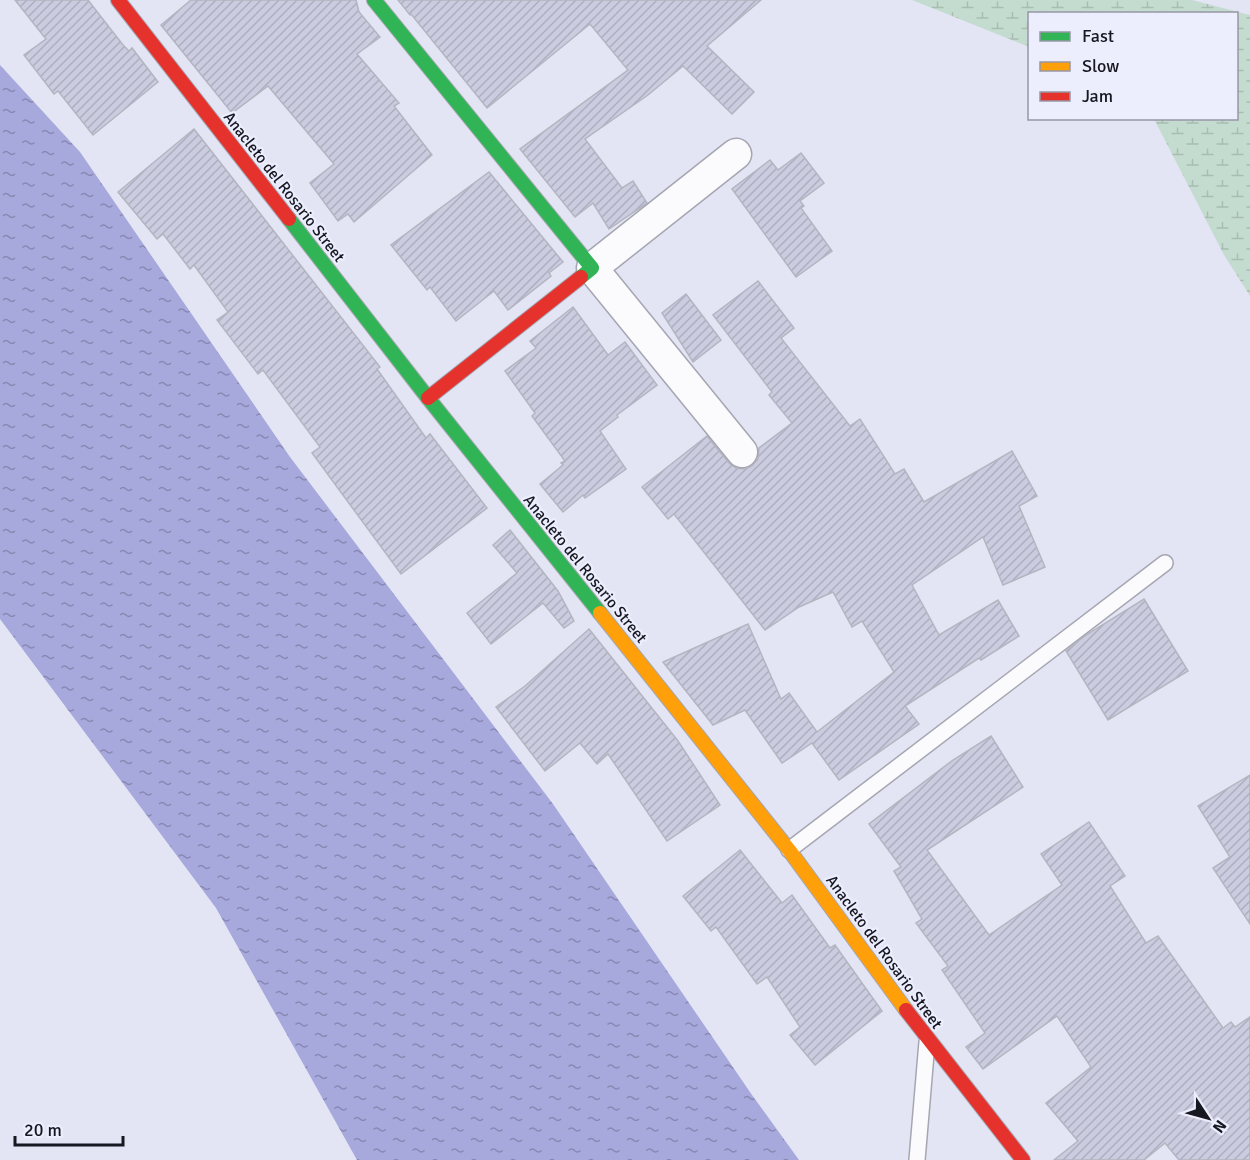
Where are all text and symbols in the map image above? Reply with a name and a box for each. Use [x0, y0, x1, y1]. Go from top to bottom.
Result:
legend [1028, 12, 1238, 120]
text: Fast [1082, 25, 1114, 47]
text: Slow [1082, 55, 1119, 77]
text: Jam [1082, 85, 1113, 107]
street label: Anacleto del Rosario Street [219, 108, 349, 267]
street label: Anacleto del Rosario Street [519, 491, 651, 648]
street label: Anacleto del Rosario Street [821, 871, 947, 1033]
north arrow [1178, 1088, 1238, 1148]
scale bar [15, 1109, 123, 1147]
text: N [1208, 1116, 1231, 1137]
text: 20 m [24, 1119, 62, 1141]

